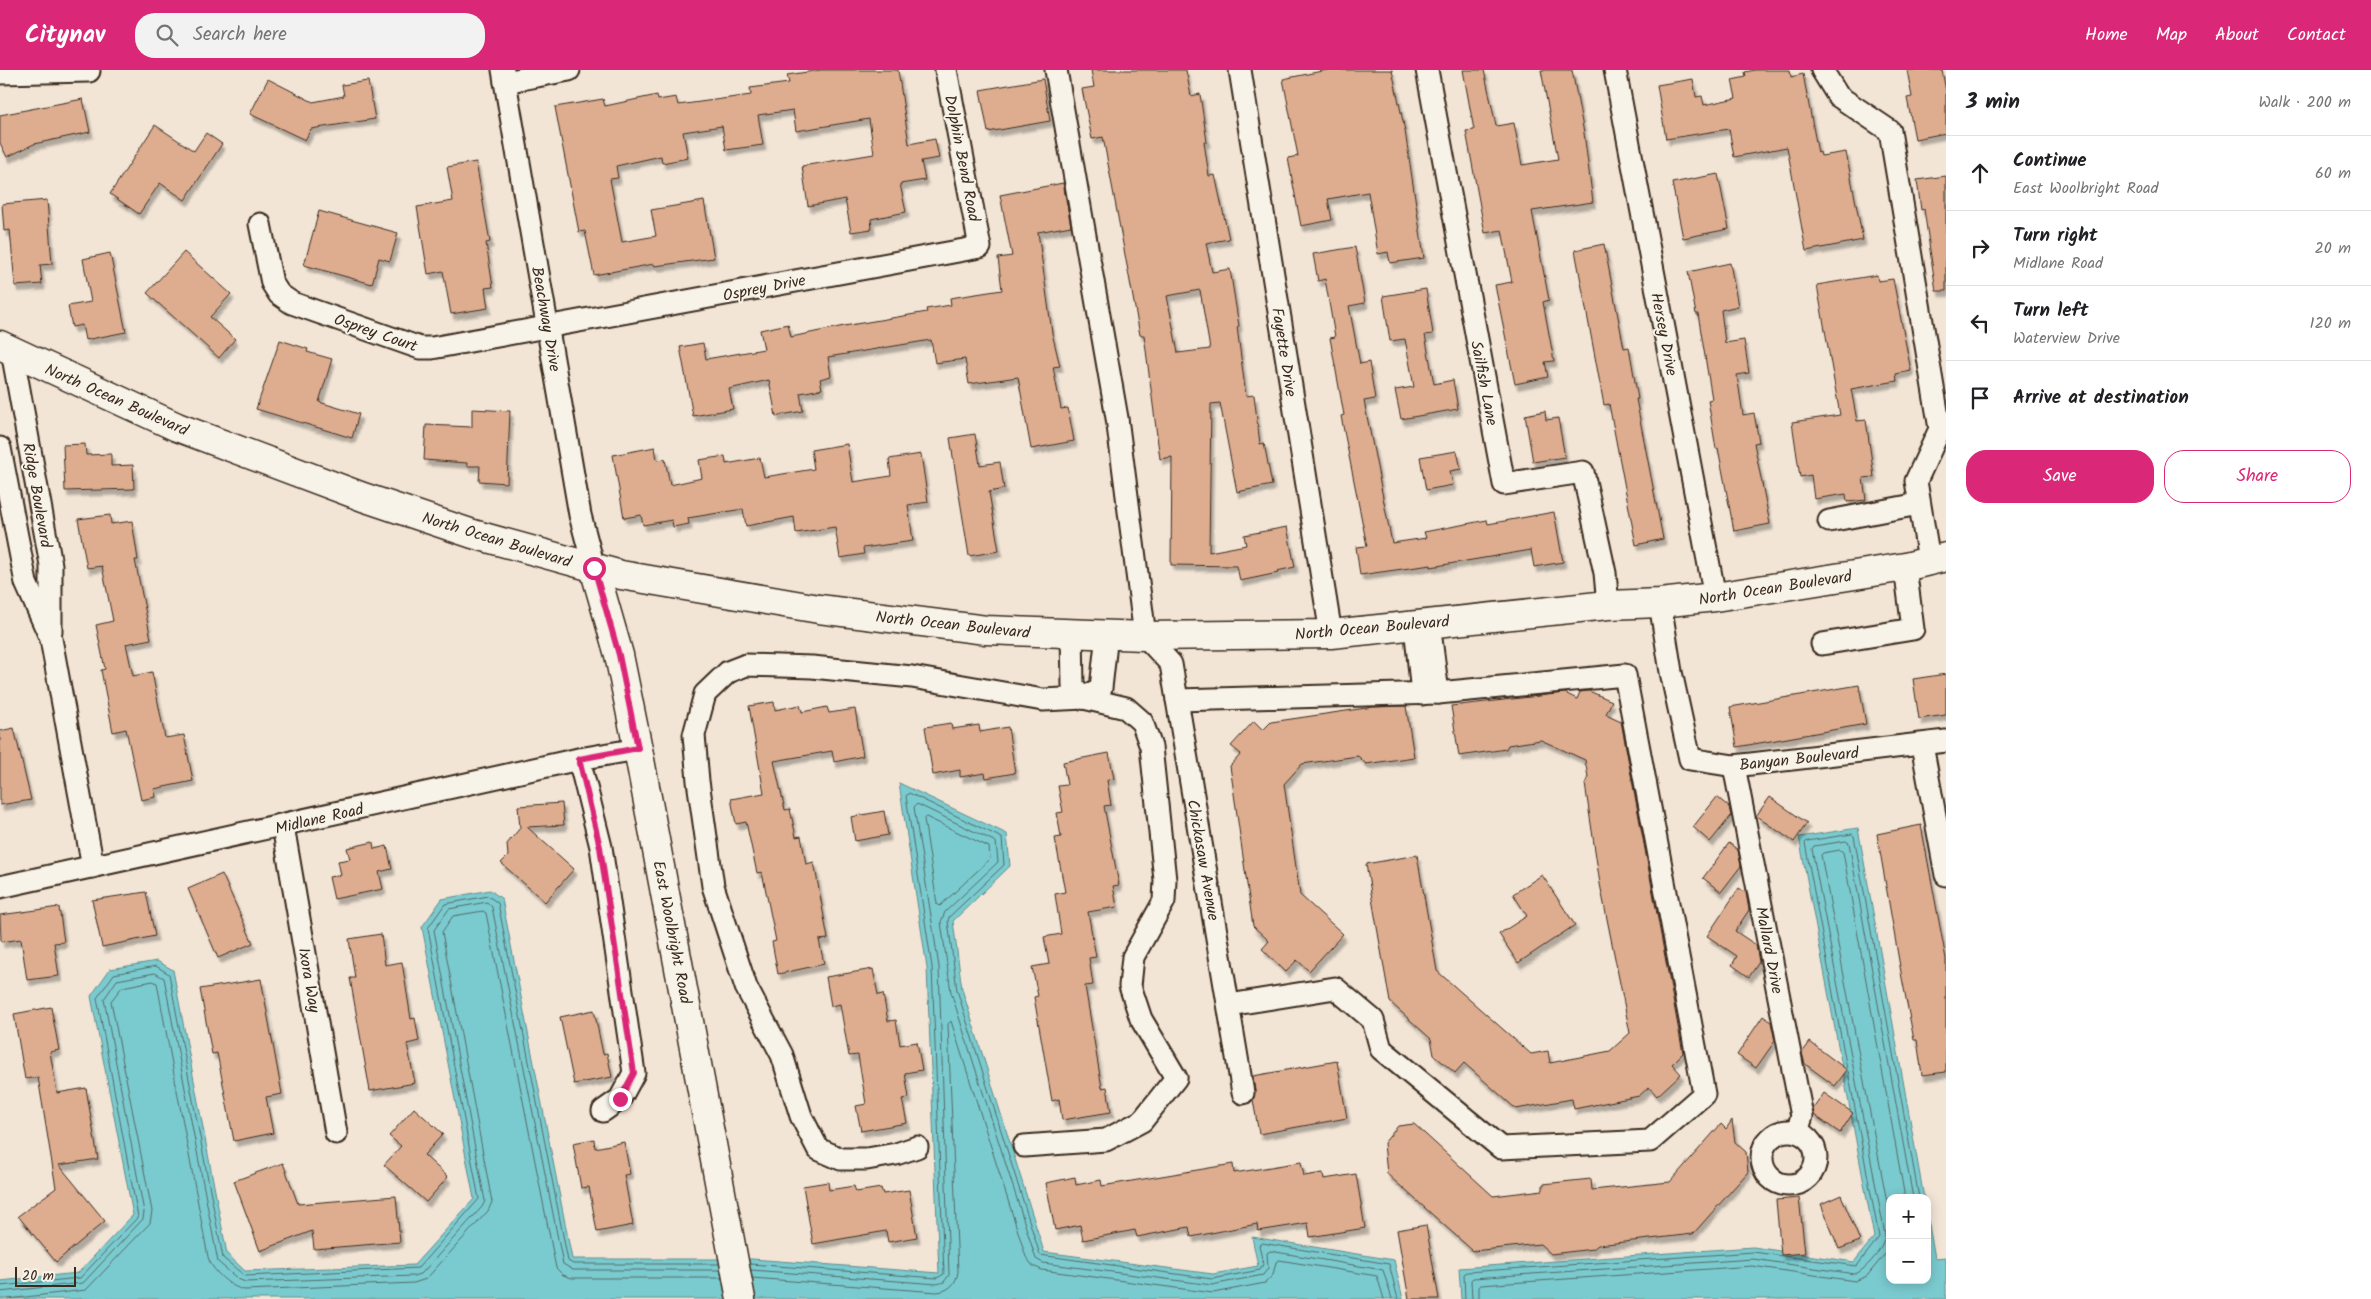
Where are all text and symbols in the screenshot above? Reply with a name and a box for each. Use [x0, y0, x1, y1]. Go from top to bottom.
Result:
search box [135, 13, 485, 58]
text: Citynav [25, 16, 105, 55]
text: Search here [193, 20, 287, 50]
icon: search [153, 21, 181, 49]
text: Home [2085, 21, 2128, 50]
text: Map [2156, 21, 2187, 50]
text: About [2215, 21, 2259, 50]
text: Contact [2287, 21, 2346, 50]
text: 3 min [1966, 86, 2020, 119]
text: Walk · 200 m [2258, 90, 2351, 115]
street label: Dolphin Bend Road [937, 93, 986, 225]
text: Continue [2013, 146, 2086, 176]
icon: ahead [1966, 159, 1994, 187]
text: 60 m [2315, 161, 2351, 186]
text: East Woolbright Road [2013, 176, 2159, 201]
text: Turn right [2013, 221, 2098, 251]
icon: right [1966, 234, 1994, 262]
text: 20 m [2315, 236, 2351, 261]
text: Midlane Road [2013, 251, 2103, 276]
street label: Beachway Drive [524, 265, 567, 374]
street label: Osprey Drive [721, 268, 808, 309]
street label: Hersey Drive [1643, 290, 1684, 378]
text: Turn left [2013, 296, 2088, 326]
street label: Fayette Drive [1264, 306, 1303, 399]
street label: Osprey Court [330, 307, 421, 360]
icon: left [1966, 309, 1994, 337]
text: 120 m [2310, 311, 2351, 336]
text: Waterview Drive [2013, 326, 2120, 351]
street label: Sailfish Lane [1463, 339, 1504, 428]
street label: North Ocean Boulevard [41, 357, 193, 444]
text: Arrive at destination [2013, 383, 2189, 413]
icon: arrive [1966, 384, 1994, 412]
street label: Ridge Boulevard [15, 441, 58, 551]
button: Save [1966, 450, 2154, 503]
button: Share [2164, 450, 2351, 503]
street label: North Ocean Boulevard [419, 506, 575, 575]
route start [583, 557, 606, 580]
street label: North Ocean Boulevard [1697, 564, 1855, 613]
street label: North Ocean Boulevard [874, 605, 1032, 646]
street label: North Ocean Boulevard [1294, 609, 1451, 648]
street label: Banyan Boulevard [1738, 741, 1861, 778]
street label: Midlane Road [273, 797, 367, 842]
street label: Chickasaw Avenue [1180, 798, 1225, 923]
street label: East Woolbright Road [645, 858, 698, 1007]
street label: Mallard Drive [1748, 904, 1789, 996]
street label: Ixora Way [291, 946, 327, 1015]
route end [609, 1088, 632, 1111]
map controls [1886, 1194, 1931, 1284]
button: + [1886, 1194, 1931, 1239]
button: − [1886, 1239, 1931, 1284]
scale bar [15, 1264, 76, 1287]
text: 20 m [22, 1265, 54, 1287]

